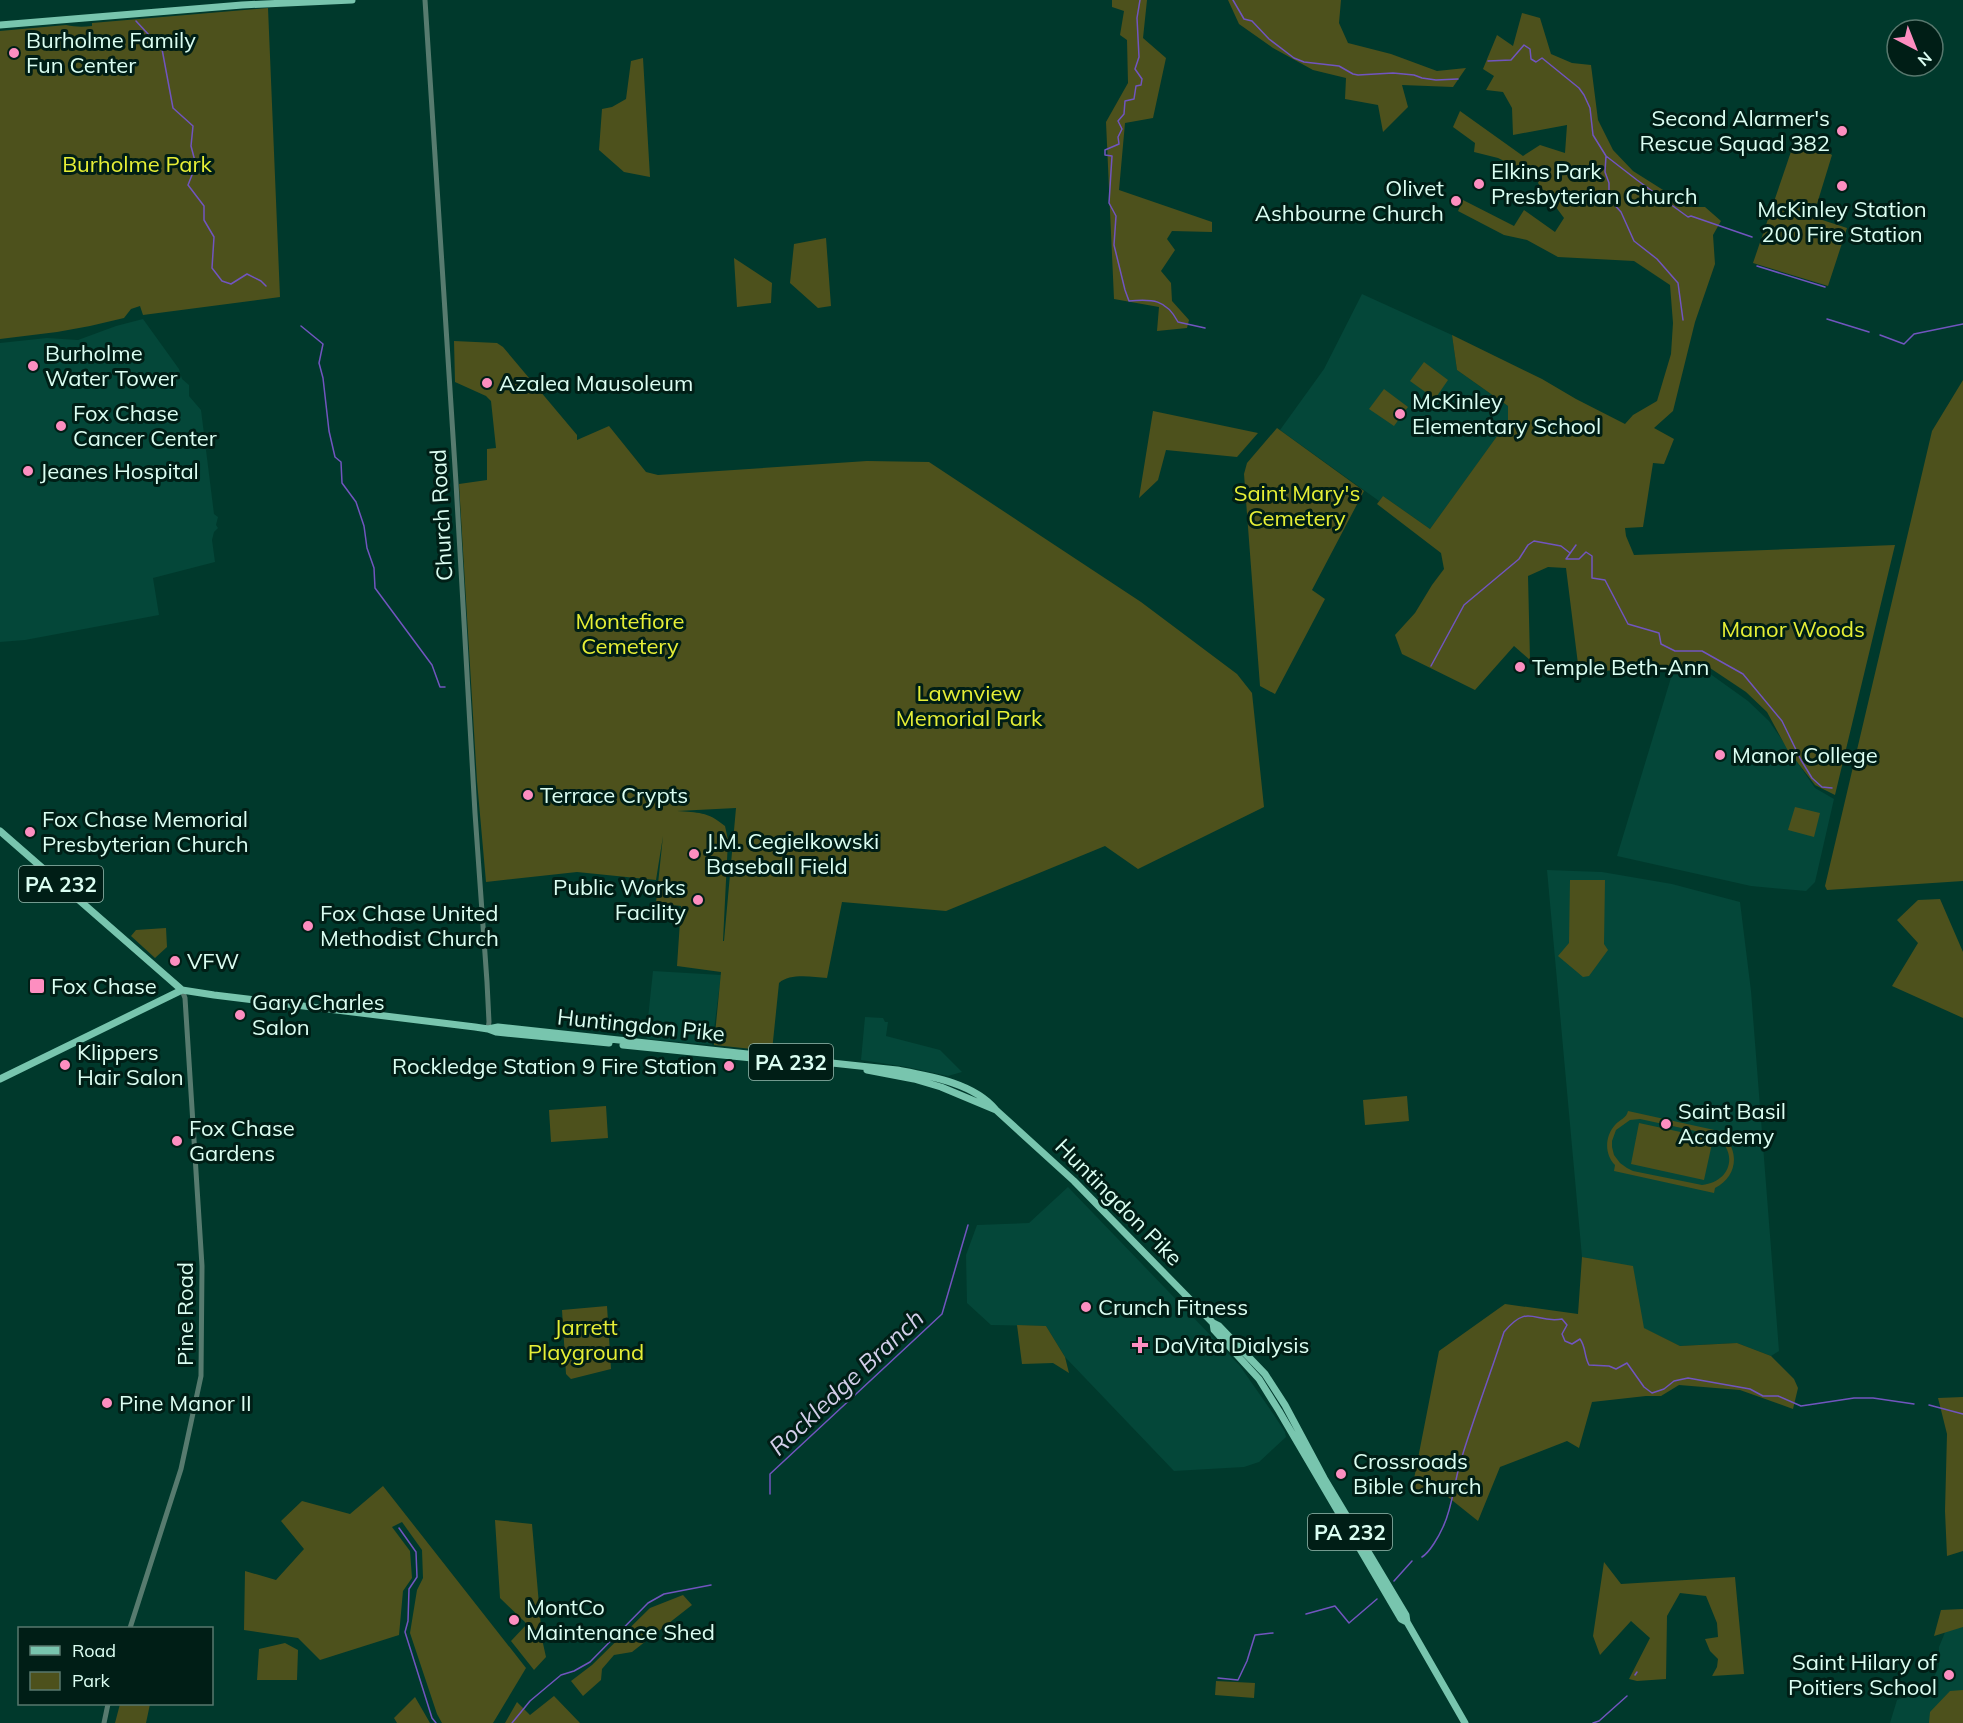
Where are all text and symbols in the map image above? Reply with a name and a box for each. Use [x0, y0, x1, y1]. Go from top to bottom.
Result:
north arrow [1885, 18, 1945, 78]
place label: Burholme Family Fun Center [26, 26, 196, 79]
marker: Burholme Family Fun Center [7, 46, 21, 60]
text: N [1914, 48, 1936, 71]
place label: Second Alarmer's Rescue Squad 382 [1640, 104, 1830, 157]
marker: Second Alarmer's Rescue Squad 382 [1835, 124, 1849, 138]
park label: Burholme Park [62, 150, 212, 178]
place label: Elkins Park Presbyterian Church [1491, 157, 1698, 210]
place label: Olivet Ashbourne Church [1255, 174, 1444, 227]
marker: Elkins Park Presbyterian Church [1472, 177, 1486, 191]
marker: McKinley Station 200 Fire Station [1835, 179, 1849, 193]
marker: Olivet Ashbourne Church [1449, 194, 1463, 208]
place label: McKinley Station 200 Fire Station [1757, 195, 1927, 248]
place label: Burholme Water Tower [45, 339, 178, 392]
marker: Burholme Water Tower [26, 359, 40, 373]
place label: Azalea Mausoleum [499, 369, 693, 397]
marker: Azalea Mausoleum [480, 376, 494, 390]
place label: McKinley Elementary School [1412, 387, 1601, 440]
place label: Fox Chase Cancer Center [73, 399, 217, 452]
marker: McKinley Elementary School [1393, 407, 1407, 421]
marker: Fox Chase Cancer Center [54, 419, 68, 433]
street label: Church Road [424, 448, 458, 582]
place label: Jeanes Hospital [40, 457, 199, 485]
marker: Jeanes Hospital [21, 464, 35, 478]
park label: Saint Mary's Cemetery [1234, 479, 1360, 532]
park label: Montefiore Cemetery [576, 607, 684, 660]
park label: Manor Woods [1721, 615, 1865, 643]
place label: Temple Beth-Ann [1532, 653, 1710, 681]
marker: Temple Beth-Ann [1513, 660, 1527, 674]
park label: Lawnview Memorial Park [896, 679, 1043, 732]
place label: Manor College [1732, 741, 1878, 769]
marker: Manor College [1713, 748, 1727, 762]
place label: Terrace Crypts [540, 781, 688, 809]
marker: Terrace Crypts [521, 788, 535, 802]
place label: Fox Chase Memorial Presbyterian Church [42, 805, 249, 858]
marker: Fox Chase Memorial Presbyterian Church [23, 825, 37, 839]
place label: J.M. Cegielkowski Baseball Field [706, 827, 879, 880]
marker: J.M. Cegielkowski Baseball Field [687, 847, 701, 861]
road number: PA 232 [19, 866, 103, 902]
place label: Public Works Facility [553, 873, 686, 926]
marker: Public Works Facility [691, 893, 705, 907]
place label: Fox Chase United Methodist Church [320, 899, 499, 952]
marker: Fox Chase United Methodist Church [301, 919, 315, 933]
place label: VFW [187, 947, 239, 975]
marker: VFW [168, 954, 182, 968]
place label: Fox Chase [51, 972, 157, 1000]
marker: Fox Chase [28, 977, 46, 995]
place label: Gary Charles Salon [252, 988, 385, 1041]
street label: Huntingdon Pike [556, 1002, 726, 1048]
marker: Gary Charles Salon [233, 1008, 247, 1022]
place label: Klippers Hair Salon [77, 1038, 184, 1091]
road number: PA 232 [749, 1044, 833, 1080]
place label: Rockledge Station 9 Fire Station [392, 1052, 717, 1080]
marker: Klippers Hair Salon [58, 1058, 72, 1072]
marker: Rockledge Station 9 Fire Station [722, 1059, 736, 1073]
place label: Saint Basil Academy [1678, 1097, 1786, 1150]
place label: Fox Chase Gardens [189, 1114, 295, 1167]
marker: Saint Basil Academy [1659, 1117, 1673, 1131]
street label: Huntingdon Pike [1050, 1133, 1188, 1271]
marker: Fox Chase Gardens [170, 1134, 184, 1148]
street label: Pine Road [171, 1262, 199, 1366]
place label: Crunch Fitness [1098, 1293, 1248, 1321]
marker: Crunch Fitness [1079, 1300, 1093, 1314]
water label: Rockledge Branch [762, 1303, 930, 1461]
park label: Jarrett Playground [528, 1313, 644, 1366]
place label: DaVita Dialysis [1154, 1331, 1310, 1359]
marker: DaVita Dialysis [1131, 1336, 1149, 1354]
place label: Pine Manor II [119, 1389, 252, 1417]
marker: Pine Manor II [100, 1396, 114, 1410]
place label: Crossroads Bible Church [1353, 1447, 1482, 1500]
marker: Crossroads Bible Church [1334, 1467, 1348, 1481]
road number: PA 232 [1308, 1514, 1392, 1550]
place label: MontCo Maintenance Shed [526, 1593, 715, 1646]
marker: MontCo Maintenance Shed [507, 1613, 521, 1627]
legend [18, 1627, 213, 1705]
text: Road [72, 1639, 116, 1662]
place label: Saint Hilary of Poitiers School [1788, 1648, 1938, 1701]
marker: Saint Hilary of Poitiers School [1942, 1668, 1956, 1682]
text: Park [72, 1669, 111, 1692]

